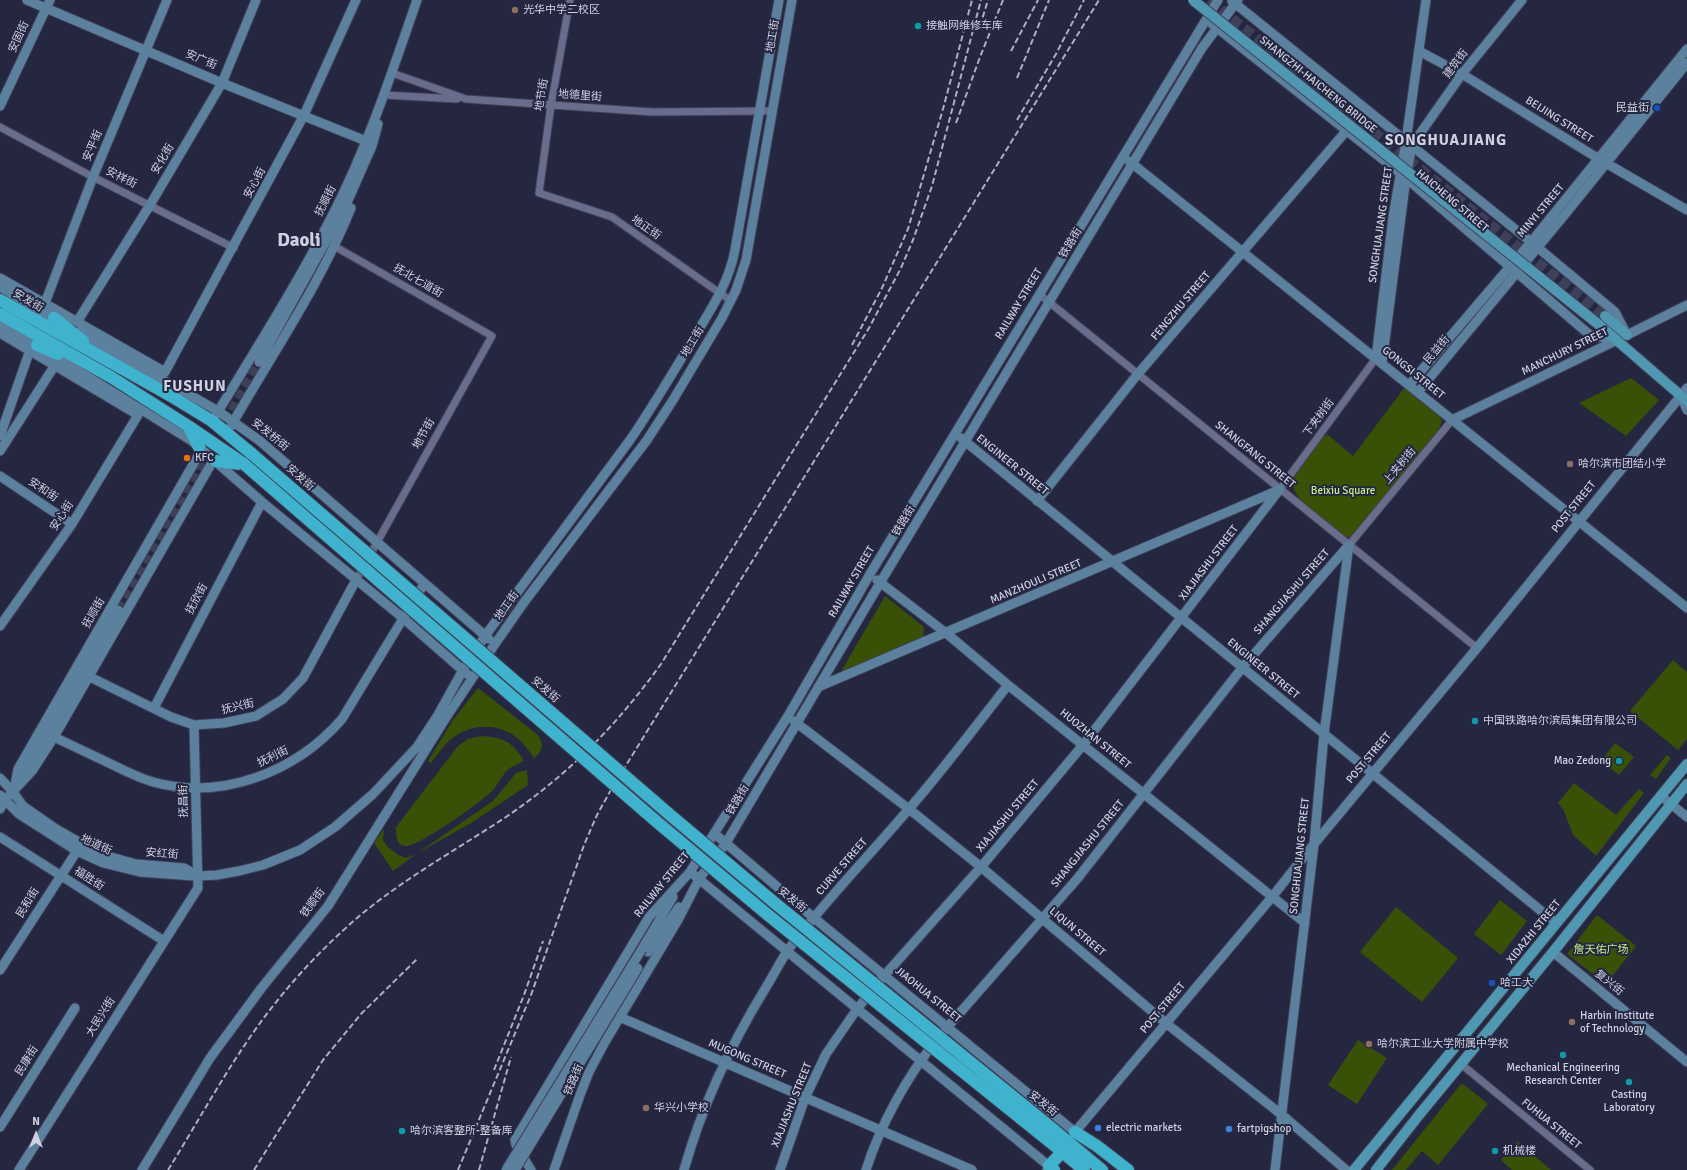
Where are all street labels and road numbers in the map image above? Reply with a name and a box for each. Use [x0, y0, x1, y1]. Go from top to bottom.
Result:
street label: 安固街 [6, 19, 32, 55]
street label: 地工街 [764, 19, 782, 53]
street label: SHANGZHI-HAICHENG BRIDGE [1257, 34, 1379, 136]
street label: 安广街 [183, 47, 219, 73]
street label: 建筑街 [1441, 47, 1471, 81]
street label: 地节街 [533, 78, 551, 112]
street label: 地德里街 [558, 88, 602, 104]
street label: BEIJING STREET [1523, 94, 1595, 146]
street label: 安平街 [80, 128, 106, 164]
street label: 安化街 [149, 141, 177, 177]
street label: 安祥街 [103, 165, 139, 191]
street label: 安心街 [241, 165, 269, 201]
street label: SONGHUAJIANG STREET [1366, 166, 1396, 284]
street label: HAICHENG STREET [1413, 167, 1491, 235]
street label: MINYI STREET [1515, 181, 1567, 241]
street label: 抚顺街 [313, 183, 339, 219]
street label: 地正街 [629, 213, 663, 243]
street label: 铁路街 [1057, 225, 1085, 261]
street label: 抚北七道街 [391, 262, 445, 300]
street label: RAILWAY STREET [993, 266, 1045, 342]
street label: FENGZHU STREET [1148, 269, 1214, 343]
street label: 安发街 [10, 287, 46, 315]
street label: 地工街 [679, 324, 707, 360]
street label: MANCHURY STREET [1520, 325, 1610, 379]
street label: 民益街 [1421, 333, 1453, 367]
street label: GONGSI STREET [1379, 344, 1447, 402]
street label: 下夹树街 [1301, 396, 1337, 440]
street label: 安发桥街 [249, 416, 291, 454]
street label: 地节街 [410, 416, 438, 452]
street label: SHANGFANG STREET [1212, 419, 1298, 491]
street label: ENGINEER STREET [973, 432, 1051, 498]
street label: 上夹树街 [1381, 445, 1419, 487]
street label: 安发街 [283, 462, 317, 494]
street label: 安和街 [26, 475, 60, 505]
street label: POST STREET [1549, 478, 1599, 536]
street label: 安心街 [47, 499, 77, 533]
street label: 铁路街 [890, 503, 918, 539]
street label: XIAJIASHU STREET [1176, 523, 1242, 603]
street label: RAILWAY STREET [826, 544, 878, 620]
street label: SHANGJIASHU STREET [1251, 547, 1333, 637]
street label: MANZHOULI STREET [988, 557, 1084, 607]
street label: 抚欣街 [183, 581, 211, 617]
street label: 地工街 [492, 589, 522, 623]
street label: 抚顺街 [80, 595, 108, 631]
street label: ENGINEER STREET [1224, 636, 1302, 702]
street label: 安发街 [528, 674, 562, 706]
street label: 抚兴街 [220, 697, 256, 717]
street label: HUOZHAN STREET [1057, 706, 1133, 772]
street label: POST STREET [1344, 730, 1394, 786]
street label: 抚利街 [255, 744, 291, 770]
street label: XIAJIASHU STREET [974, 777, 1042, 855]
street label: 铁路街 [724, 782, 752, 818]
street label: 抚昌街 [177, 784, 191, 818]
street label: SONGHUAJIANG STREET [1287, 797, 1313, 915]
street label: SHANGJIASHU STREET [1049, 798, 1127, 890]
street label: 地道街 [78, 832, 114, 858]
street label: CURVE STREET [814, 836, 870, 898]
street label: 安红街 [145, 846, 179, 862]
street label: RAILWAY STREET [632, 850, 692, 920]
street label: 福胜街 [72, 864, 106, 894]
street label: 安发街 [775, 884, 809, 916]
street label: 民和街 [14, 886, 42, 920]
street label: 铁顺街 [298, 886, 328, 920]
street label: XIDAZHI STREET [1504, 897, 1564, 967]
street label: LIQUN STREET [1046, 905, 1108, 959]
street label: JIAOHUA STREET [892, 964, 964, 1026]
street label: 复兴街 [1592, 967, 1626, 999]
street label: POST STREET [1138, 980, 1188, 1036]
street label: 大民兴街 [84, 995, 118, 1039]
street label: MUGONG STREET [706, 1037, 788, 1081]
street label: 民康街 [13, 1044, 41, 1078]
street label: XIAJIASHU STREET [769, 1061, 815, 1149]
street label: 铁路街 [561, 1062, 587, 1098]
street label: 安发街 [1026, 1088, 1060, 1120]
street label: FUHUA STREET [1519, 1096, 1583, 1152]

